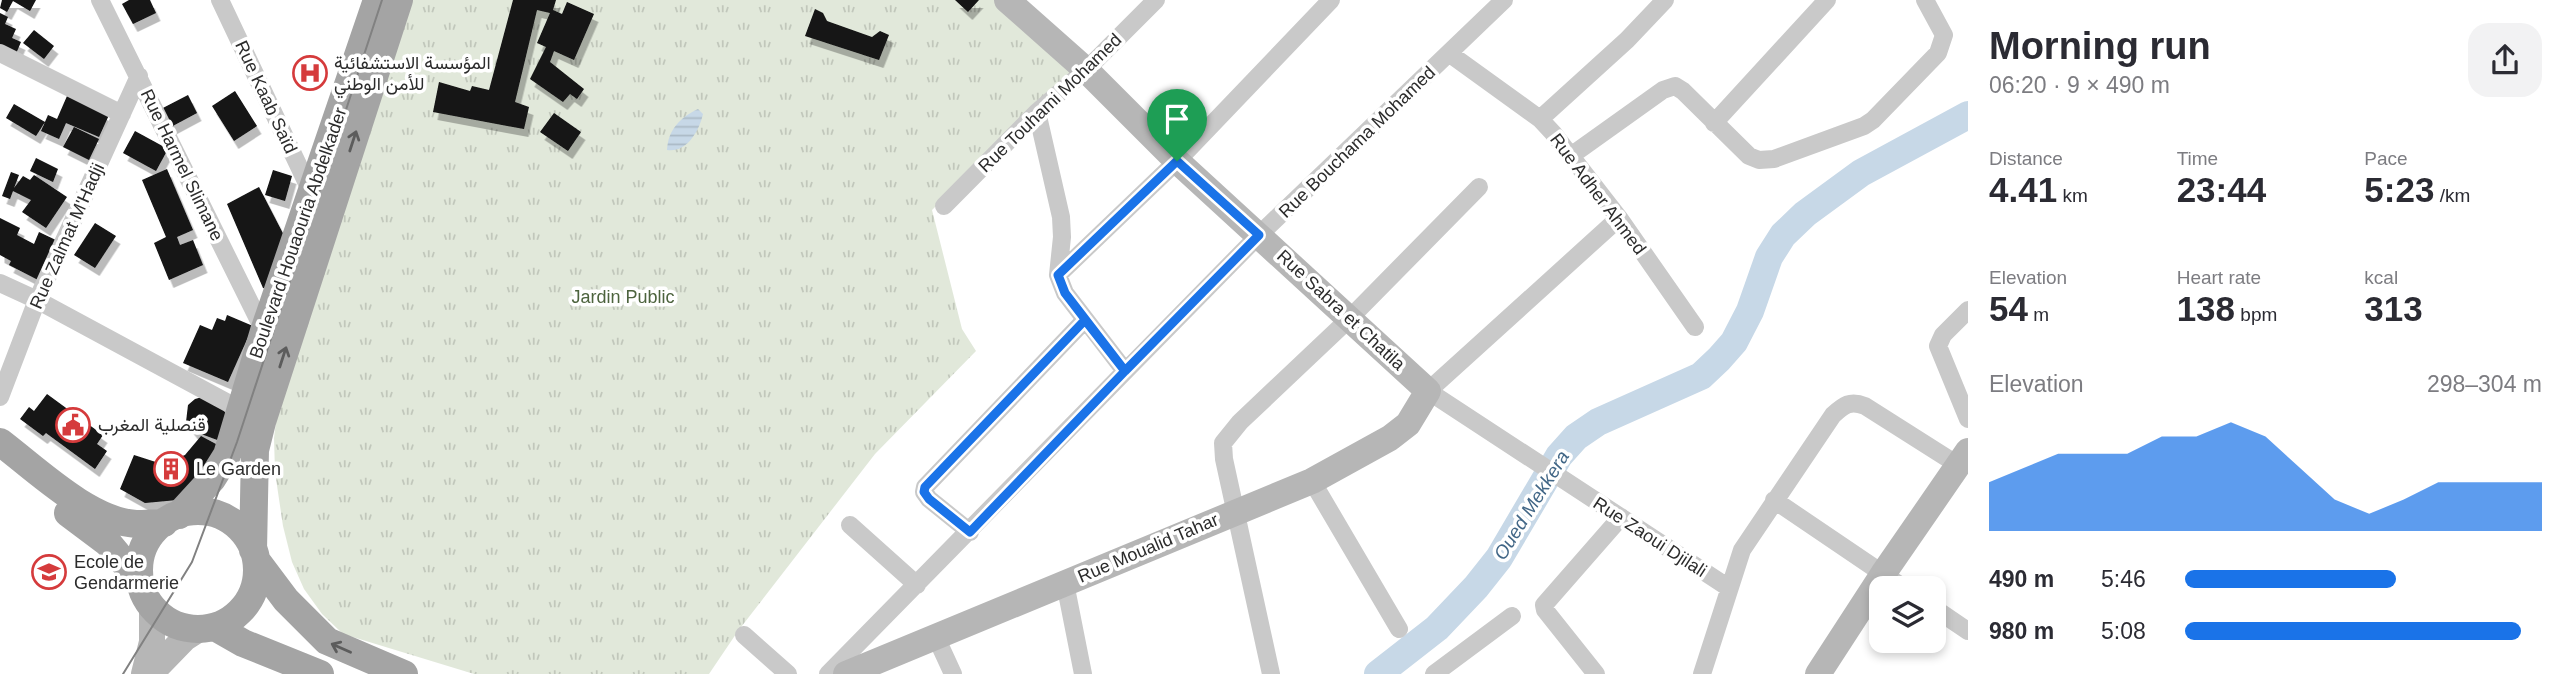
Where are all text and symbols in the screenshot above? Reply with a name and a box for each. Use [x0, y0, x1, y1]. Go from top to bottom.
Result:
button: share [2468, 23, 2542, 97]
text: Morning run [1989, 25, 2211, 67]
street label: Rue Touhami Mohamed [974, 30, 1126, 176]
street label: Rue Kaab Saïd [231, 37, 301, 157]
place label: المؤسسة الاستشفائية للأمن الوطني [334, 53, 491, 99]
hospital icon: المؤسسة الاستشفائية للأمن الوطني [291, 54, 329, 92]
street label: Rue Bouchama Mohamed [1275, 62, 1439, 222]
text: 06:20 · 9 × 490 m [1989, 72, 2170, 98]
street label: Rue Harmel Slimane [137, 86, 227, 244]
pin [1147, 89, 1207, 161]
icon: arrive [1158, 100, 1196, 138]
street label: Boulevard Houaouria Abdelkader [246, 105, 350, 361]
one-way arrow [347, 130, 360, 152]
street label: Rue Adher Ahmed [1546, 130, 1650, 258]
text: Distance [1989, 148, 2063, 169]
text: Time [2177, 148, 2218, 169]
text: Pace [2364, 148, 2408, 169]
street label: Rue Zalmat M'Hadji [26, 160, 108, 312]
text: 4.41 [1989, 170, 2057, 209]
text: 23:44 [2177, 170, 2266, 209]
text: 5:23 [2364, 170, 2434, 209]
text: km [2057, 185, 2088, 206]
text: /km [2434, 185, 2470, 206]
street label: Rue Sabra et Chatila [1273, 246, 1410, 375]
text: Elevation [1989, 267, 2067, 288]
text: Heart rate [2177, 267, 2261, 288]
text: kcal [2364, 267, 2398, 288]
park label: Jardin Public [571, 287, 675, 307]
text: 54 [1989, 289, 2028, 328]
text: 138 [2177, 289, 2235, 328]
text: 313 [2364, 289, 2423, 328]
text: m [2028, 304, 2049, 325]
text: bpm [2235, 304, 2277, 325]
one-way arrow [277, 347, 290, 369]
text: Elevation [1989, 371, 2084, 397]
text: 298–304 m [2427, 371, 2542, 397]
public building icon: قنصلية المغرب [54, 406, 92, 444]
place label: قنصلية المغرب [98, 415, 206, 436]
water label: Oued Mekkera [1489, 447, 1573, 564]
building icon: Le Garden [152, 450, 190, 488]
place label: Le Garden [196, 459, 281, 479]
street label: Rue Zaoui Djilali [1590, 493, 1710, 581]
street label: Rue Moualid Tahar [1075, 509, 1221, 587]
place label: Ecole de Gendarmerie [74, 552, 179, 593]
school or university icon: Ecole de Gendarmerie [30, 553, 68, 591]
text: 490 m [1989, 566, 2054, 592]
text: 5:46 [2101, 566, 2146, 592]
map controls [1869, 576, 1946, 653]
button: layers [1869, 576, 1946, 653]
text: 980 m [1989, 618, 2054, 644]
text: 5:08 [2101, 618, 2146, 644]
one-way arrow [331, 641, 352, 654]

